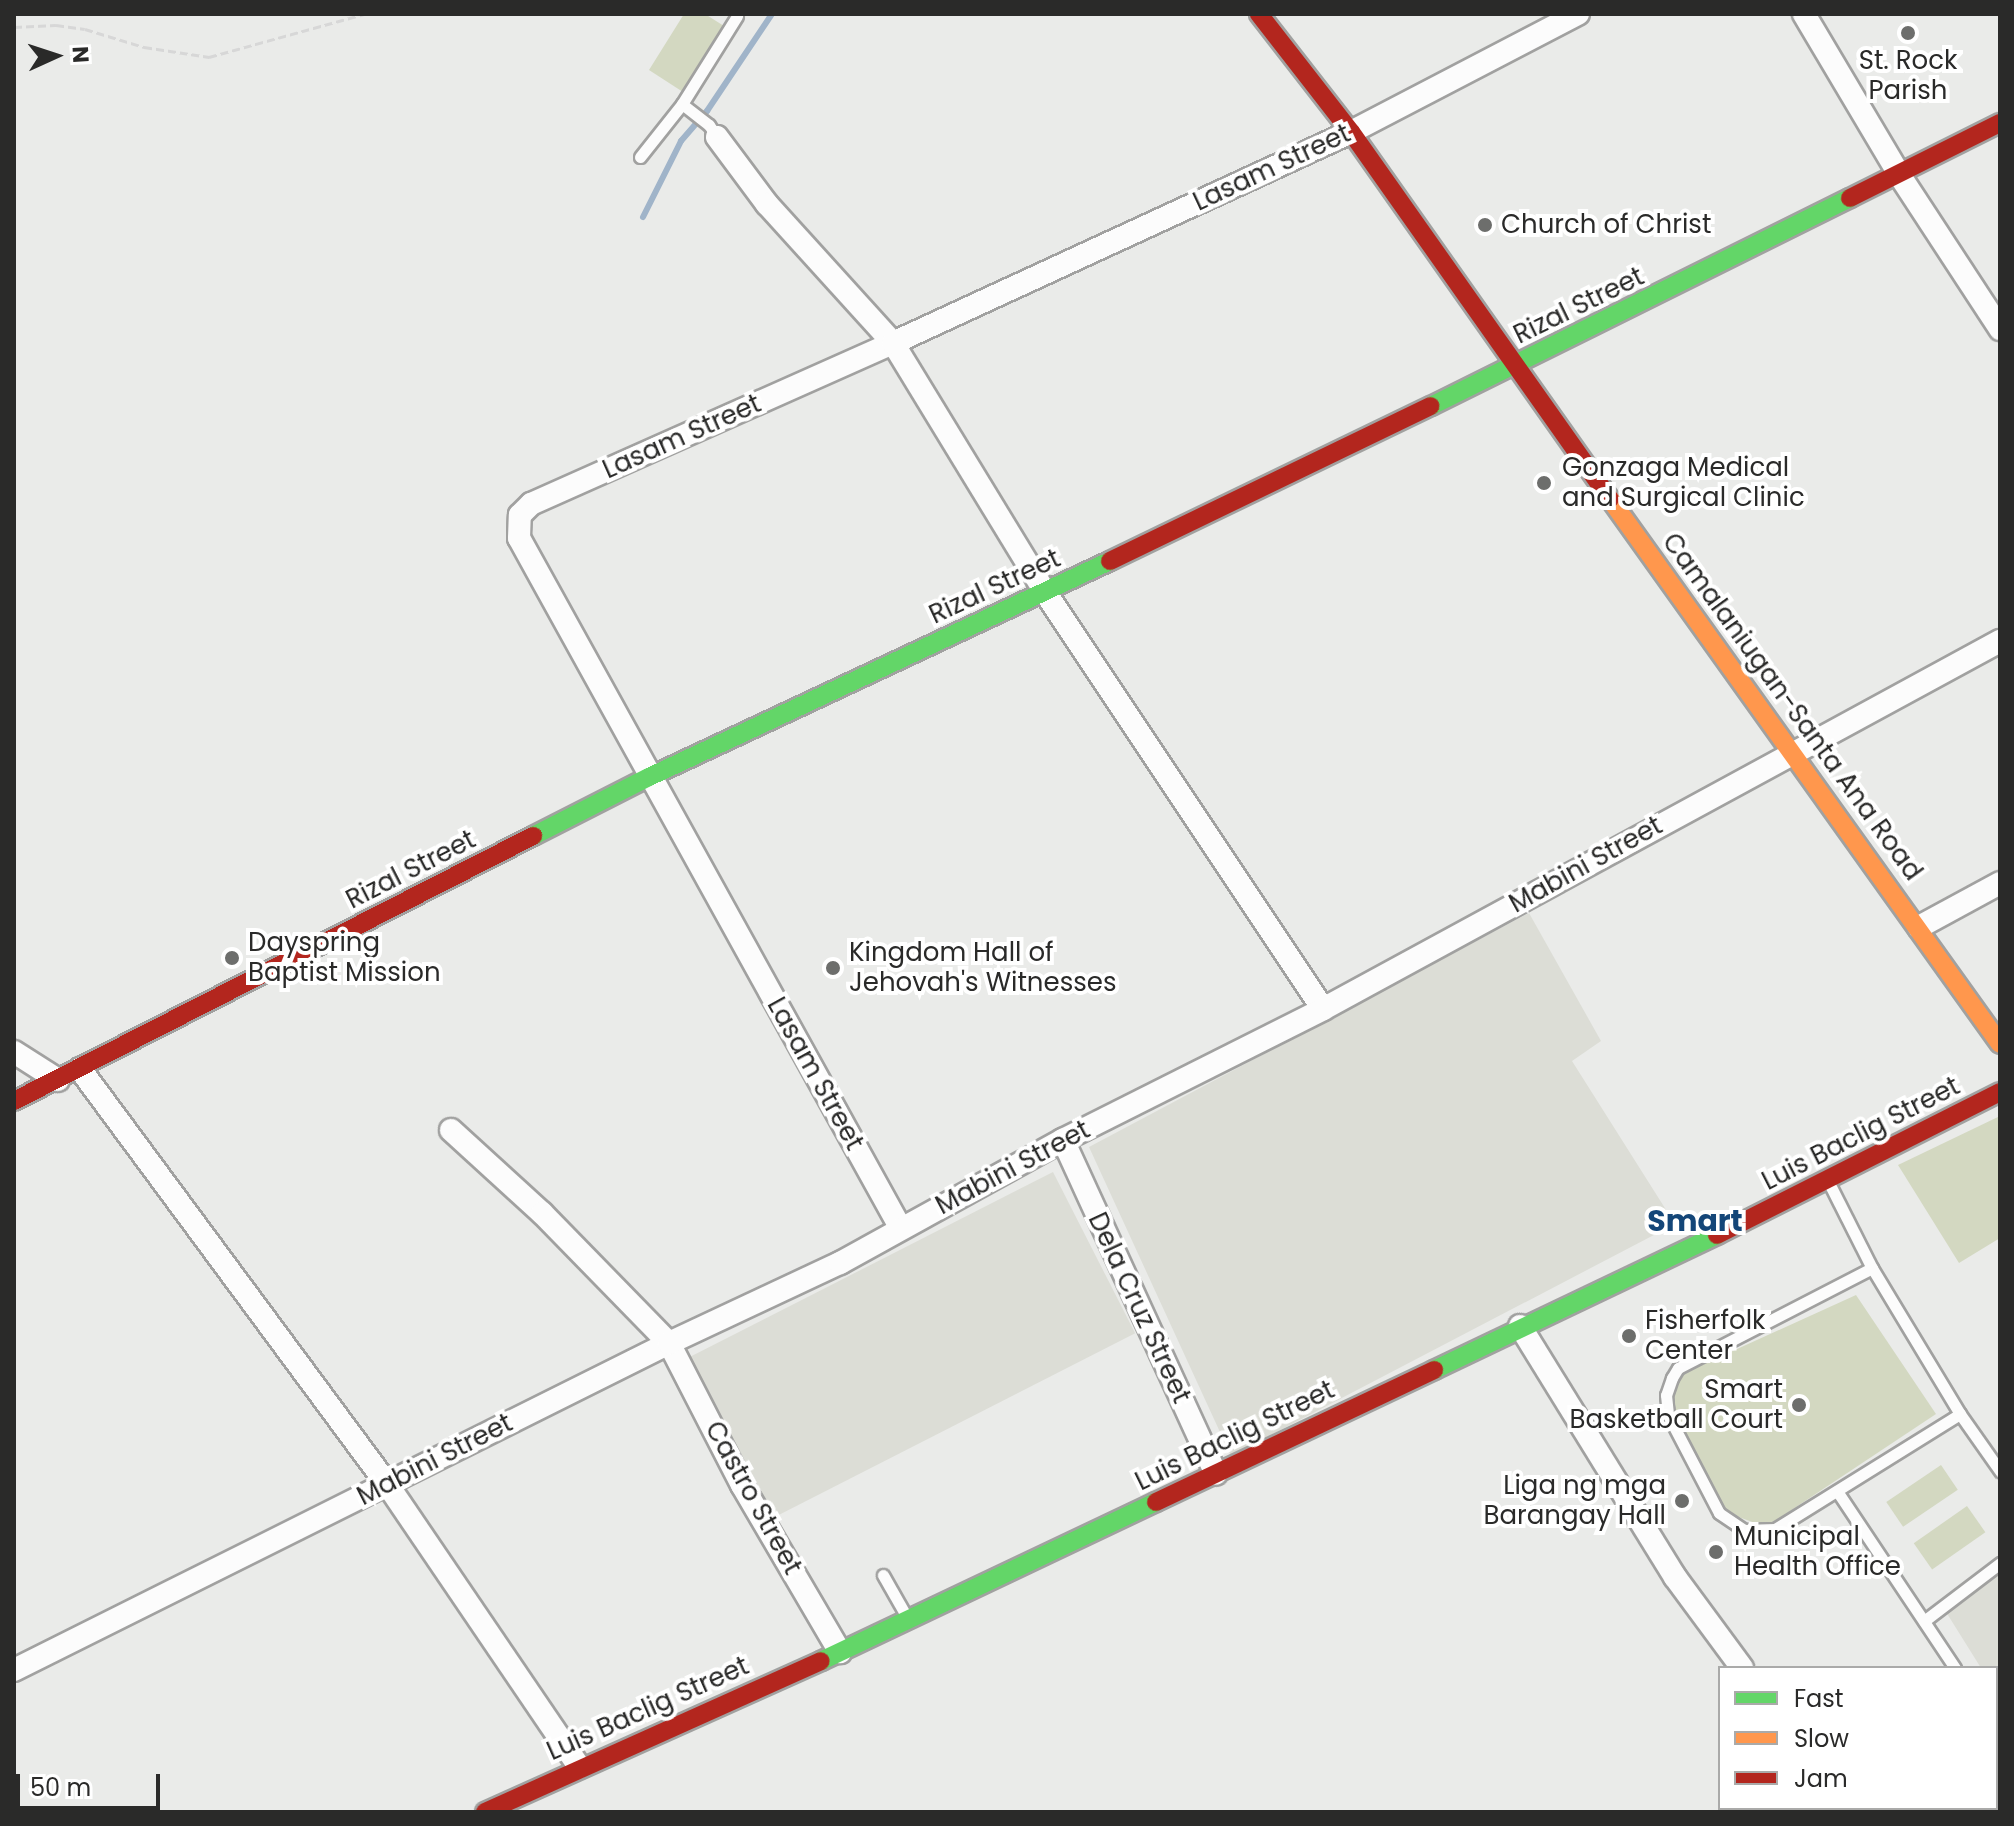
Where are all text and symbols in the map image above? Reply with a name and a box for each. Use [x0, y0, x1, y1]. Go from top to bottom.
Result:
north arrow [16, 16, 96, 96]
marker: St. Rock Parish [1899, 24, 1917, 42]
place label: St. Rock Parish [1859, 45, 1957, 106]
text: N [65, 46, 96, 64]
street label: Lasam Street [1188, 118, 1356, 218]
place label: Church of Christ [1501, 209, 1711, 241]
marker: Church of Christ [1476, 216, 1494, 234]
street label: Rizal Street [1509, 261, 1649, 351]
street label: Lasam Street [598, 388, 766, 486]
place label: Gonzaga Medical and Surgical Clinic [1562, 452, 1805, 514]
marker: Gonzaga Medical and Surgical Clinic [1533, 472, 1555, 494]
street label: Camalaniugan-Santa Ana Road [1656, 527, 1928, 887]
street label: Rizal Street [924, 543, 1066, 631]
street label: Mabini Street [1504, 810, 1668, 920]
street label: Rizal Street [341, 824, 481, 916]
place label: Dayspring Baptist Mission [248, 927, 441, 988]
place label: Kingdom Hall of Jehovah's Witnesses [849, 937, 1116, 998]
marker: Dayspring Baptist Mission [223, 949, 241, 967]
marker: Kingdom Hall of Jehovah's Witnesses [824, 959, 842, 977]
street label: Lasam Street [760, 992, 870, 1156]
street label: Luis Baclig Street [1757, 1071, 1965, 1197]
street label: Mabini Street [931, 1114, 1095, 1222]
district label: Smart [1647, 1203, 1743, 1239]
street label: Dela Cruz Street [1081, 1208, 1197, 1408]
place label: Fisherfolk Center [1645, 1305, 1766, 1366]
marker: Fisherfolk Center [1620, 1327, 1638, 1345]
street label: Luis Baclig Street [1130, 1374, 1340, 1498]
place label: Smart Basketball Court [1570, 1374, 1783, 1436]
marker: Smart Basketball Court [1790, 1396, 1808, 1414]
street label: Mabini Street [352, 1408, 518, 1512]
street label: Castro Street [698, 1416, 808, 1580]
place label: Liga ng mga Barangay Hall [1483, 1470, 1666, 1532]
marker: Liga ng mga Barangay Hall [1673, 1492, 1691, 1510]
place label: Municipal Health Office [1734, 1521, 1901, 1582]
marker: Municipal Health Office [1705, 1541, 1727, 1563]
street label: Luis Baclig Street [542, 1651, 754, 1767]
legend [1718, 1666, 1998, 1810]
text: Fast [1794, 1682, 1844, 1715]
text: Slow [1794, 1722, 1849, 1755]
scale bar [20, 1758, 164, 1808]
text: Jam [1794, 1762, 1848, 1795]
text: 50 m [30, 1771, 91, 1804]

